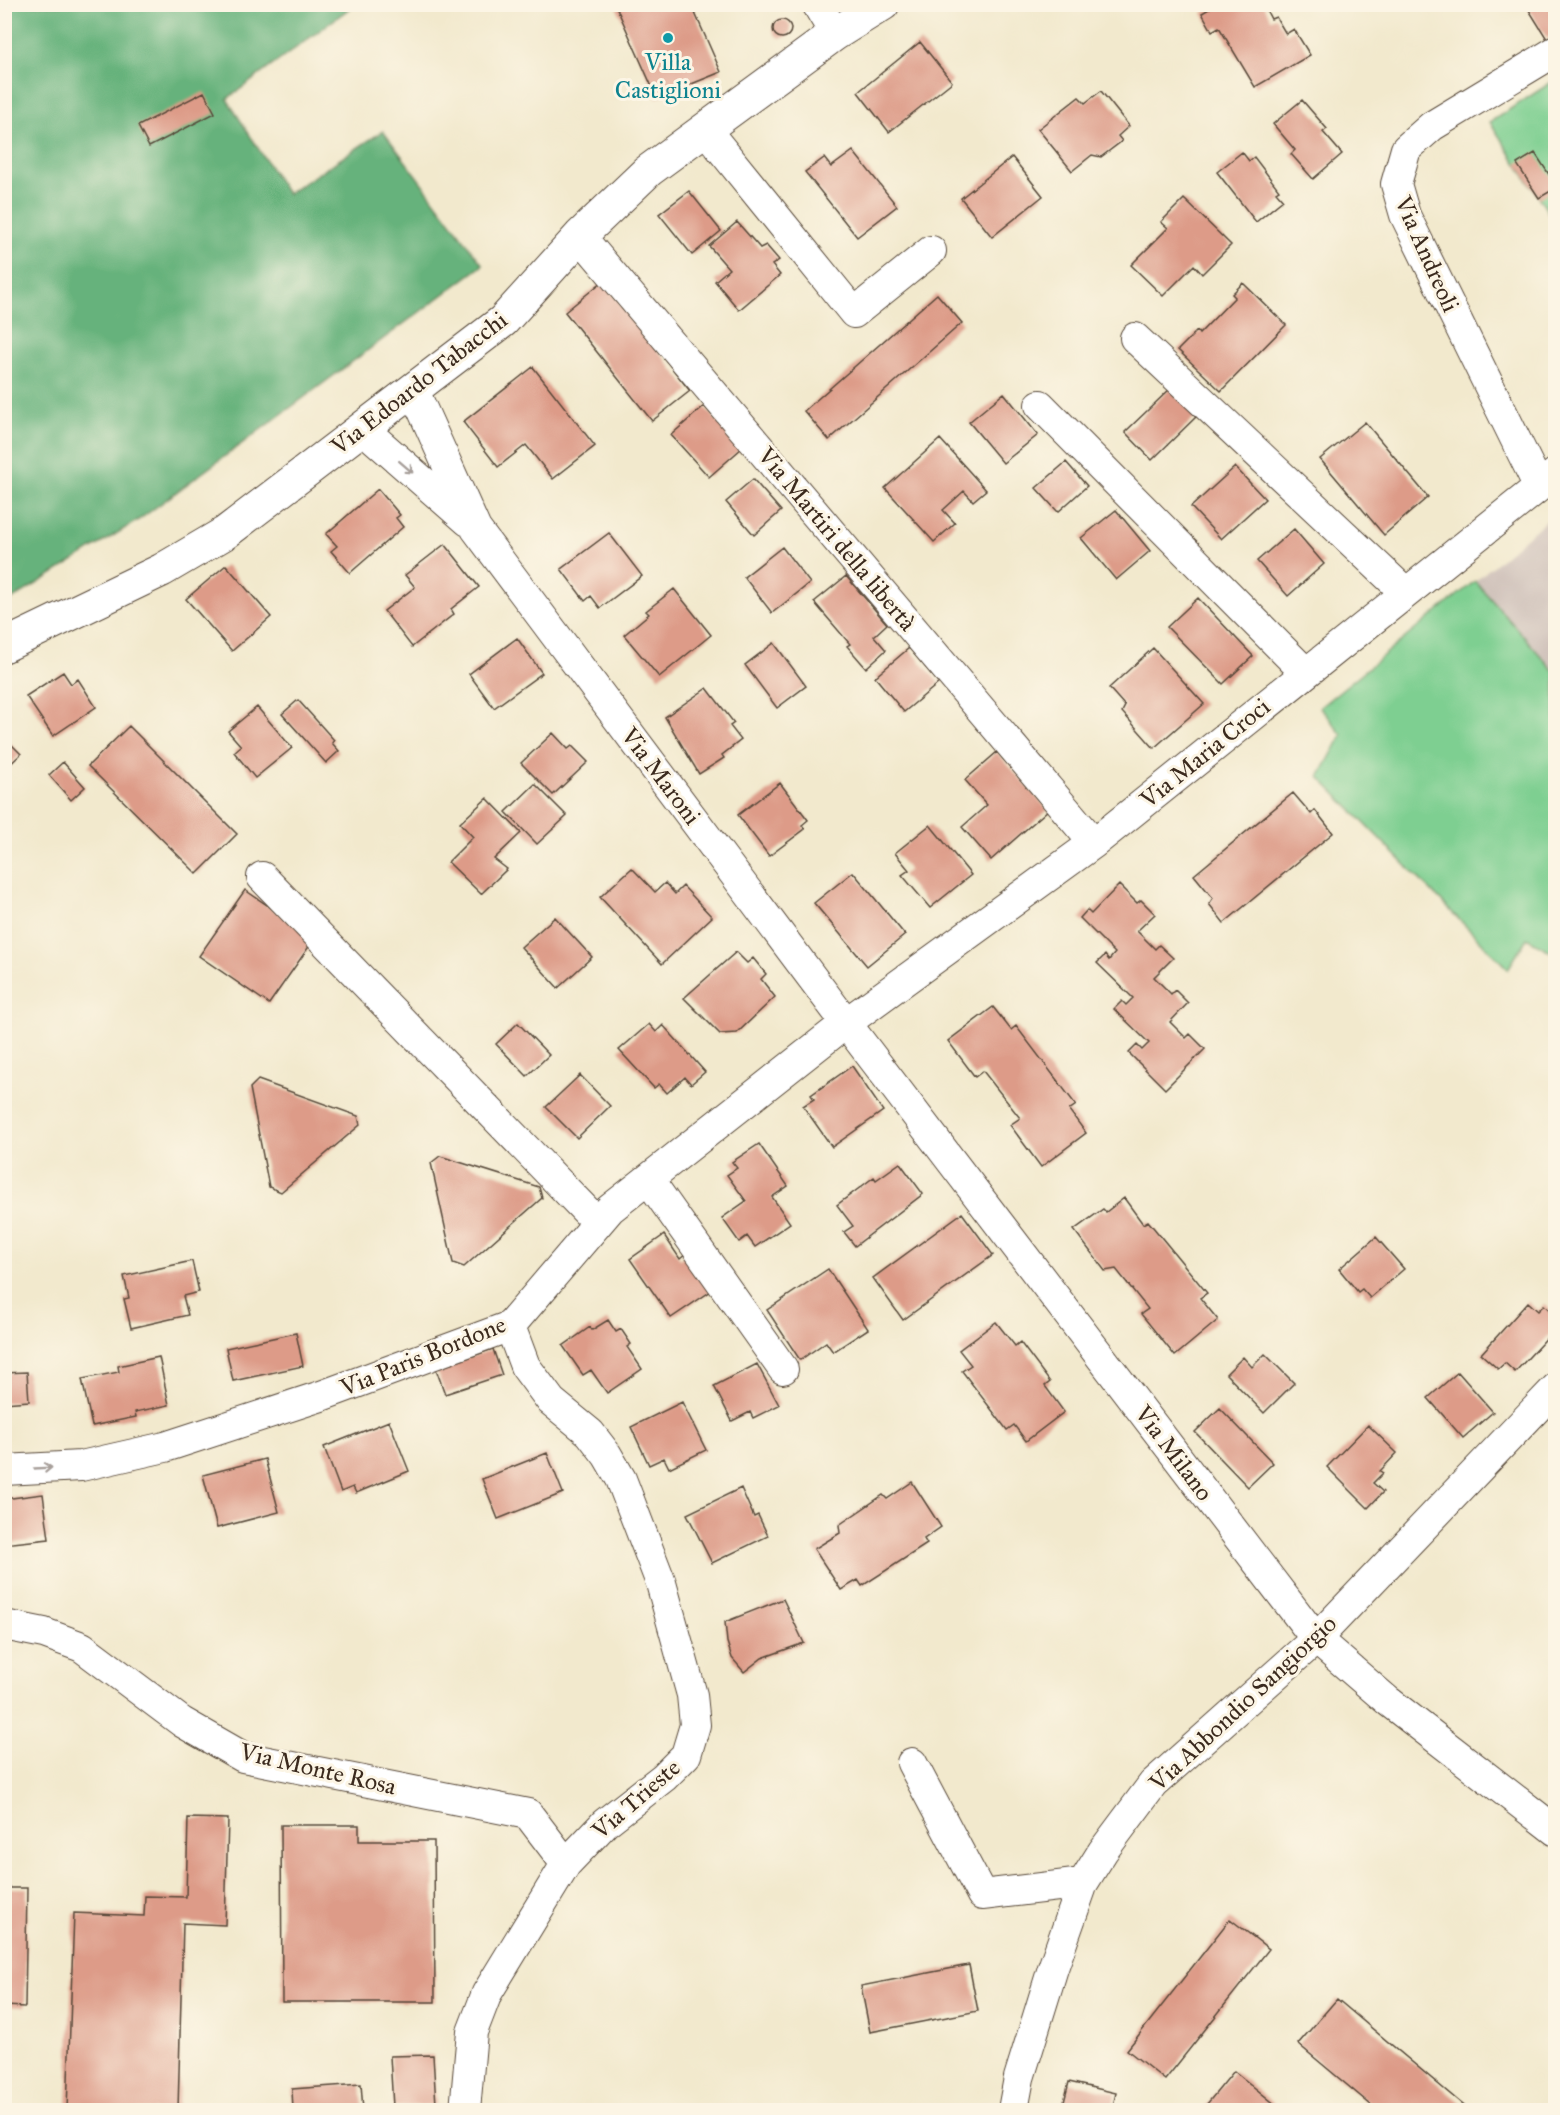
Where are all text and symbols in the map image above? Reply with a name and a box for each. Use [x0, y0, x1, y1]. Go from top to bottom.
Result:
marker: Villa Castiglioni [661, 31, 675, 45]
place label: Villa Castiglioni [615, 47, 722, 105]
street label: Via Andreoli [1388, 190, 1466, 317]
street label: Via Edoardo Tabacchi [324, 305, 514, 462]
street label: Via Martiri della libertà [751, 440, 923, 638]
one-way arrow [398, 460, 414, 473]
street label: Via Maria Croci [1133, 691, 1276, 815]
street label: Via Maroni [614, 721, 708, 831]
street label: Via Paris Bordone [335, 1309, 510, 1403]
street label: Via Milano [1128, 1399, 1220, 1507]
one-way arrow [32, 1463, 52, 1474]
street label: Via Abbondio Sangiorgio [1142, 1608, 1343, 1798]
street label: Via Monte Rosa [236, 1736, 400, 1802]
street label: Via Trieste [585, 1753, 686, 1846]

